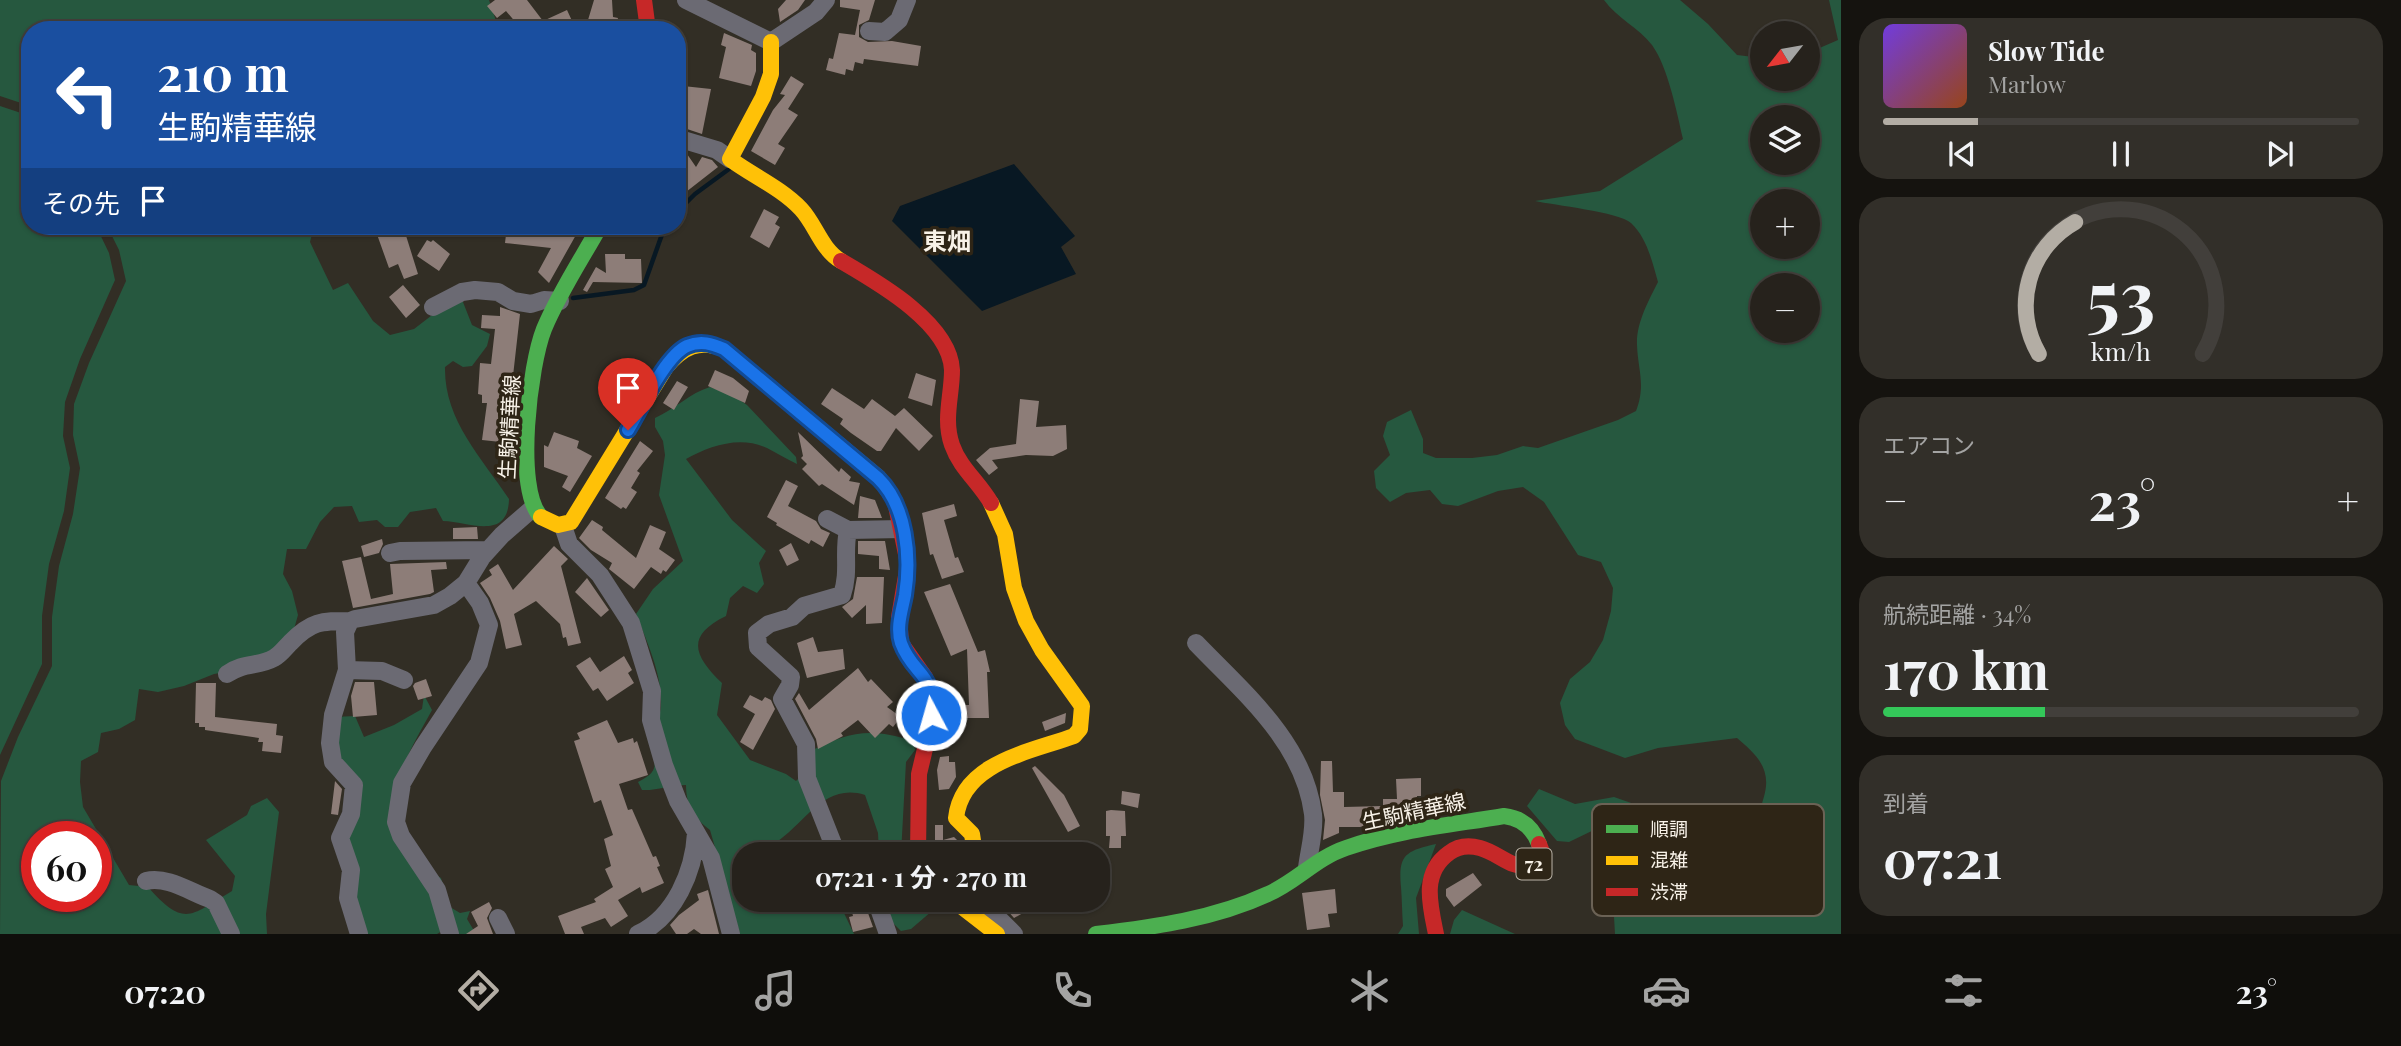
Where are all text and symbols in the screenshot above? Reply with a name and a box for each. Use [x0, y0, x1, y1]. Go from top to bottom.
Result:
north arrow [1750, 21, 1820, 91]
map controls [1750, 21, 1820, 343]
text: Slow Tide [1988, 33, 2105, 68]
text: 210 m [157, 39, 289, 104]
icon: left [42, 49, 133, 140]
text: Marlow [1988, 68, 2066, 99]
text: 生駒精華線 [157, 104, 317, 147]
button: layers [1750, 105, 1820, 175]
icon: previous [1943, 135, 1981, 173]
icon: pause [2102, 135, 2140, 173]
icon: next [2261, 135, 2299, 173]
icon: arrive [134, 182, 172, 220]
text: その先 [42, 185, 120, 220]
button: + [1750, 189, 1820, 259]
district label: 東畑 [923, 224, 971, 256]
text: 53 [2087, 245, 2155, 342]
button: − [1750, 273, 1820, 343]
text: km/h [2091, 334, 2151, 367]
pin [598, 358, 658, 430]
icon: arrive [609, 369, 647, 407]
street label: 生駒精華線 [491, 374, 525, 480]
text: エアコン [1883, 429, 1975, 460]
text: 23° [2089, 465, 2156, 534]
text: − [1883, 474, 1908, 525]
text: + [2337, 474, 2359, 525]
text: 航続距離 · 34% [1883, 598, 2031, 629]
text: 170 km [1883, 634, 2049, 703]
position arrow [894, 678, 968, 752]
street label: 生駒精華線 [1359, 785, 1468, 835]
text: 到着 [1883, 787, 1929, 818]
legend [1592, 804, 1824, 916]
text: 順調 [1650, 815, 1688, 841]
speed limit sign: 60 [21, 821, 112, 912]
text: 07:21 [1883, 823, 2002, 892]
text: 混雑 [1650, 846, 1688, 872]
road number: 72 [1516, 848, 1552, 880]
text: 07:21 · 1 分 · 270 m [815, 859, 1027, 894]
text: 渋滞 [1650, 878, 1688, 904]
icon: directions [454, 966, 503, 1015]
icon: music [751, 966, 800, 1015]
icon: phone [1048, 966, 1097, 1015]
icon: climate [1345, 966, 1394, 1015]
icon: car [1642, 966, 1691, 1015]
icon: filters [1939, 966, 1988, 1015]
text: 07:20 [124, 969, 206, 1012]
text: 23° [2236, 969, 2277, 1012]

